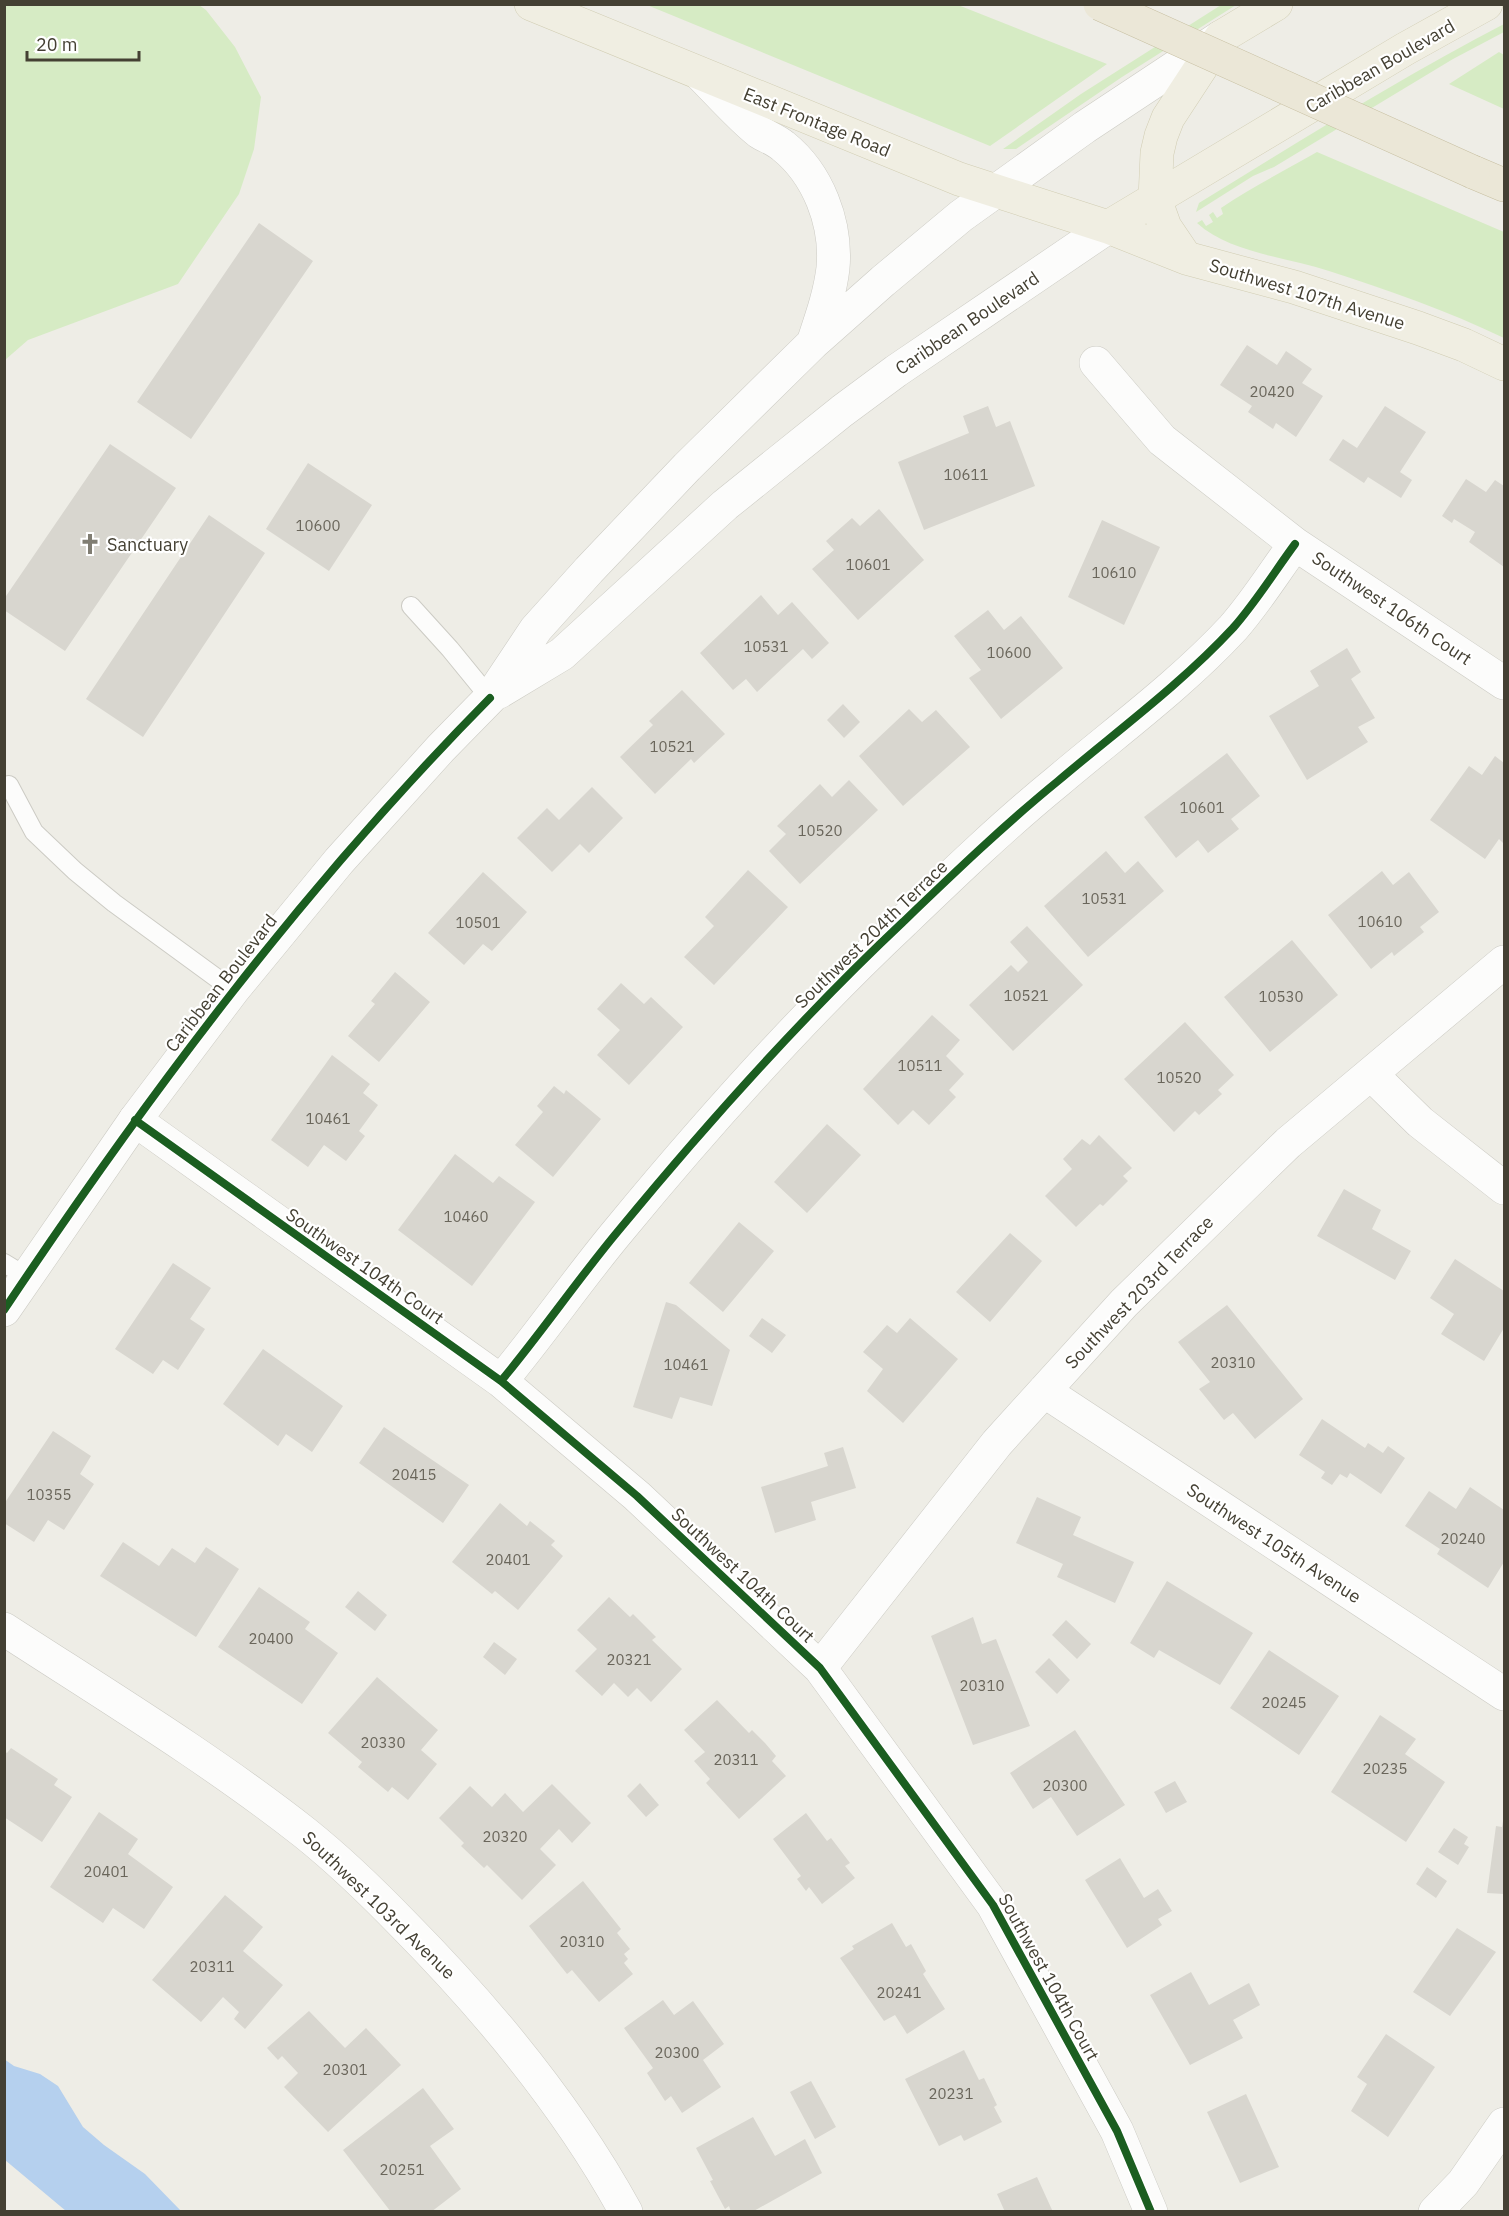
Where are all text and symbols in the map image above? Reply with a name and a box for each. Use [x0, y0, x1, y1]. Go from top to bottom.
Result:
street label: Caribbean Boulevard [1301, 14, 1459, 118]
scale bar [27, 24, 140, 62]
text: 20 m [36, 33, 78, 56]
street label: East Frontage Road [740, 82, 894, 162]
street label: Southwest 107th Avenue [1206, 253, 1408, 335]
street label: Caribbean Boulevard [891, 266, 1043, 380]
house number: 20420 [1249, 382, 1295, 401]
house number: 10611 [943, 465, 989, 484]
house number: 10600 [295, 516, 341, 535]
church icon: Sanctuary [78, 532, 102, 556]
place label: Sanctuary [107, 533, 188, 556]
street label: Southwest 106th Court [1308, 546, 1476, 670]
house number: 10601 [845, 555, 891, 574]
house number: 10610 [1091, 563, 1137, 582]
house number: 10531 [743, 637, 789, 656]
house number: 10600 [986, 643, 1032, 662]
house number: 10521 [649, 737, 695, 756]
house number: 10601 [1179, 798, 1225, 817]
house number: 10520 [797, 821, 843, 840]
street label: Southwest 204th Terrace [790, 855, 952, 1013]
house number: 10531 [1081, 889, 1127, 908]
street label: Caribbean Boulevard [160, 909, 282, 1057]
house number: 10610 [1357, 912, 1403, 931]
house number: 10501 [455, 913, 501, 932]
house number: 10521 [1003, 986, 1049, 1005]
house number: 10530 [1258, 987, 1304, 1006]
house number: 10511 [897, 1056, 943, 1075]
house number: 10520 [1156, 1068, 1202, 1087]
house number: 10461 [305, 1109, 351, 1128]
street label: Southwest 104th Court [282, 1203, 448, 1329]
house number: 10460 [443, 1207, 489, 1226]
street label: Southwest 203rd Terrace [1060, 1210, 1218, 1373]
house number: 20310 [1210, 1353, 1256, 1372]
house number: 10461 [663, 1355, 709, 1374]
house number: 20415 [391, 1465, 437, 1484]
street label: Southwest 105th Avenue [1182, 1478, 1366, 1608]
house number: 10355 [26, 1485, 72, 1504]
street label: Southwest 104th Court [667, 1503, 819, 1647]
house number: 20240 [1440, 1529, 1486, 1548]
house number: 20401 [485, 1550, 531, 1569]
house number: 20400 [248, 1629, 294, 1648]
house number: 20321 [606, 1650, 652, 1669]
house number: 20310 [959, 1676, 1005, 1695]
house number: 20245 [1261, 1693, 1307, 1712]
house number: 20330 [360, 1733, 406, 1752]
house number: 20311 [713, 1750, 759, 1769]
house number: 20235 [1362, 1759, 1408, 1778]
house number: 20300 [1042, 1776, 1088, 1795]
street label: Southwest 103rd Avenue [298, 1826, 460, 1984]
house number: 20320 [482, 1827, 528, 1846]
house number: 20401 [83, 1862, 129, 1881]
street label: Southwest 104th Court [993, 1889, 1105, 2065]
house number: 20310 [559, 1932, 605, 1951]
house number: 20311 [189, 1957, 235, 1976]
house number: 20241 [876, 1983, 922, 2002]
house number: 20300 [654, 2043, 700, 2062]
house number: 20301 [322, 2060, 368, 2079]
house number: 20231 [928, 2084, 974, 2103]
house number: 20251 [379, 2160, 425, 2179]

